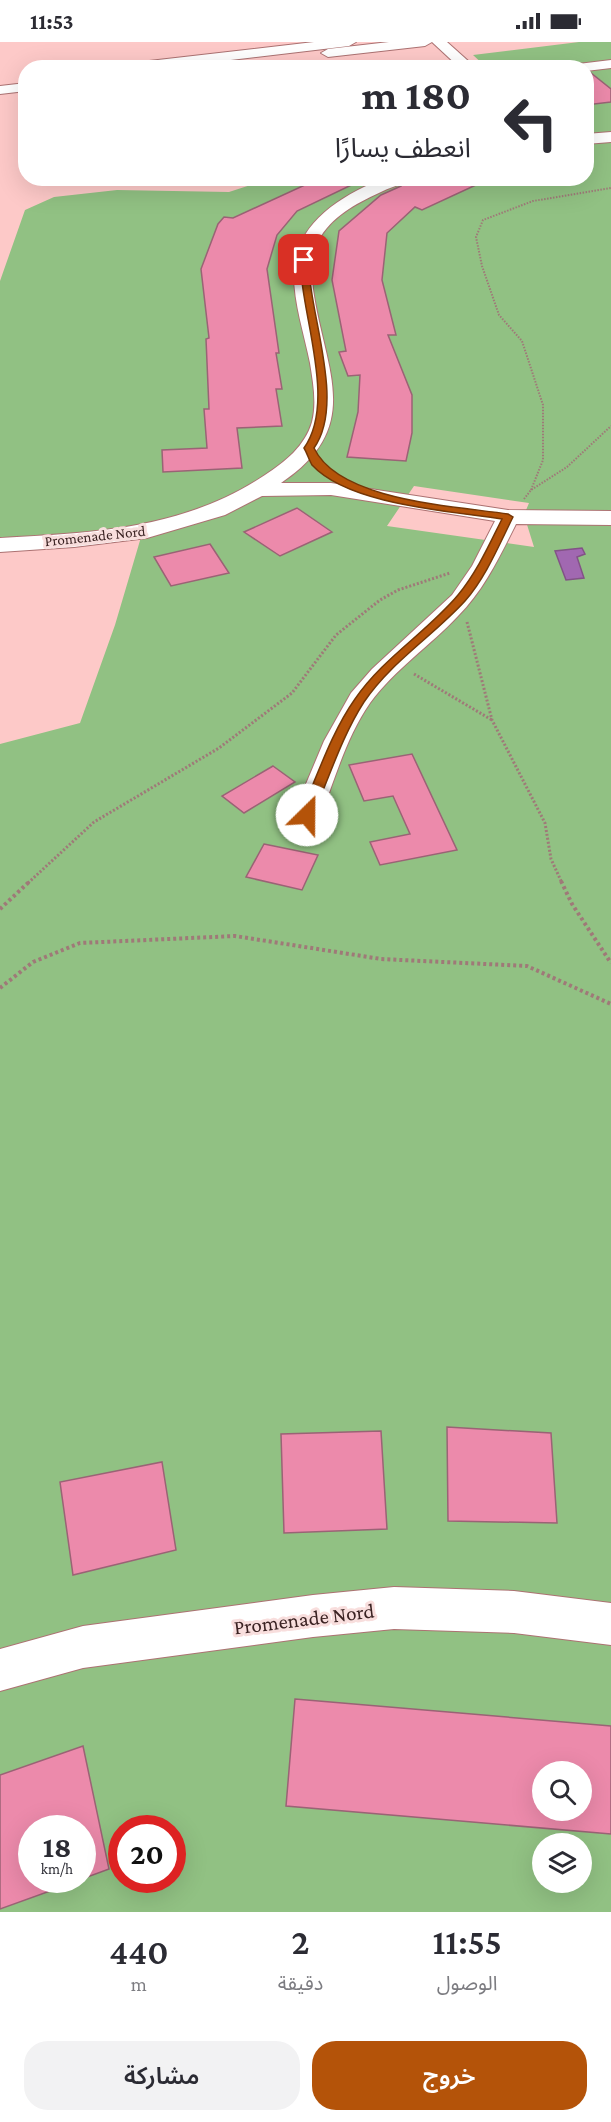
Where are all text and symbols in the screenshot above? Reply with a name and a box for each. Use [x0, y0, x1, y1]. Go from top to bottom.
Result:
text: 11:53 [30, 9, 74, 34]
text: 180 m [362, 71, 471, 118]
icon: left [492, 84, 570, 162]
text: انعطف يسارًا [335, 133, 471, 163]
pin [278, 234, 329, 285]
icon: arrive [287, 243, 320, 276]
street label: Promenade Nord [44, 523, 146, 549]
position arrow [275, 783, 339, 847]
street label: Promenade Nord [232, 1598, 376, 1640]
map controls [532, 1761, 592, 1893]
button: search [532, 1761, 592, 1821]
speed limit sign: 20 [108, 1815, 186, 1893]
text: 18 [43, 1830, 71, 1863]
button: layers [532, 1833, 592, 1893]
text: km/h [41, 1861, 73, 1877]
text: 2 [292, 1922, 309, 1962]
text: 11:55 [432, 1922, 502, 1962]
text: 440 [109, 1932, 168, 1972]
text: دقيقة [278, 1972, 323, 1994]
text: الوصول [437, 1972, 498, 1994]
text: m [131, 1973, 147, 1995]
button: مشاركة [24, 2041, 300, 2110]
button: خروج [312, 2041, 587, 2110]

